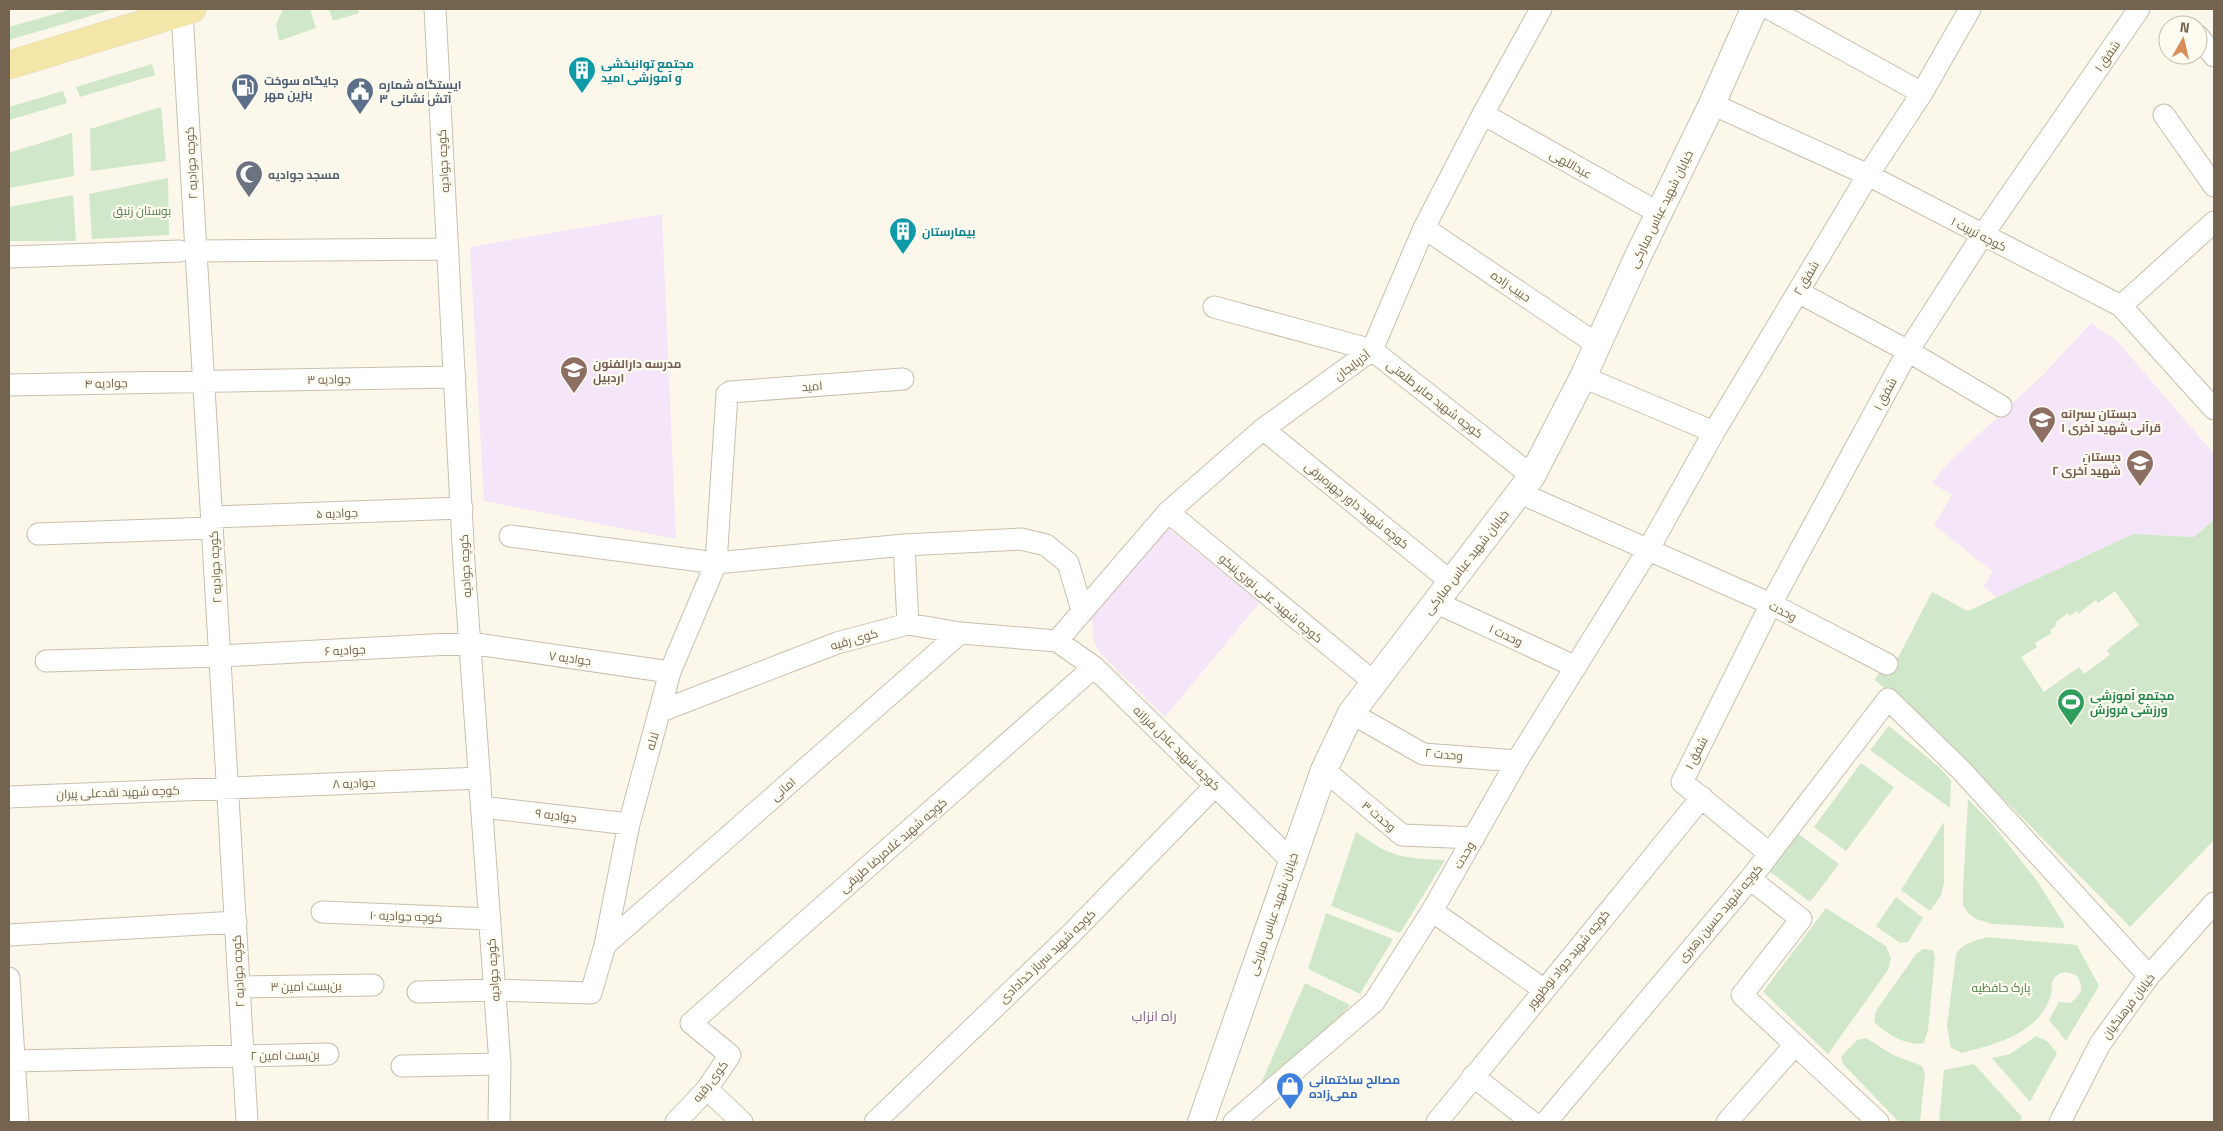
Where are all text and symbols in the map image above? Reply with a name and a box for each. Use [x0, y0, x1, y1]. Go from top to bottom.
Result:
north arrow [2158, 15, 2208, 65]
text: N [2179, 16, 2191, 38]
street label: شفق ۱ [2089, 36, 2125, 76]
place label: مجتمع توانبخشی و آموزشی امید [601, 54, 694, 87]
building icon: مجتمع توانبخشی و آموزشی امید [567, 55, 597, 94]
place label: جایگاه سوخت بنزین مهر [263, 71, 339, 104]
fuel station icon: جایگاه سوخت بنزین مهر [230, 72, 260, 111]
place label: ایستگاه شماره ۳ آتش نشانی [379, 75, 462, 108]
public building icon: ایستگاه شماره ۳ آتش نشانی [345, 76, 375, 115]
street label: کوچه جوادیه ۲ [180, 126, 202, 200]
street label: کوچه جوادیه [432, 129, 454, 193]
street label: عبداللهی [1546, 145, 1596, 183]
street label: خیابان شهید عباس مبارکی [1624, 147, 1698, 271]
mosque icon: مسجد جوادیه [234, 159, 264, 198]
place label: مسجد جوادیه [268, 165, 340, 184]
park label: بوستان زنبق [113, 201, 171, 220]
street label: کوچه تربیت ۱ [1948, 212, 2010, 256]
building icon: بیمارستان [888, 216, 918, 255]
place label: بیمارستان [922, 222, 975, 241]
street label: شفق ۲ [1788, 257, 1824, 299]
street label: حبیب زاده [1487, 265, 1535, 307]
street label: آذربایجان [1330, 345, 1375, 385]
place label: مدرسه دارالفنون اردبیل [593, 354, 682, 387]
school or university icon: مدرسه دارالفنون اردبیل [559, 355, 589, 394]
street label: کوچه شهید صابر طلعتی [1383, 355, 1487, 443]
street label: جوادیه ۳ [307, 369, 351, 389]
street label: جوادیه ۴ [84, 373, 128, 393]
street label: شفق ۱ [1868, 374, 1902, 414]
street label: امید [801, 376, 823, 396]
place label: دبستان پسرانه قرآنی شهید آخری ۱ [2061, 404, 2161, 437]
school or university icon: دبستان پسرانه قرآنی شهید آخری ۱ [2027, 405, 2057, 444]
place label: دبستان شهید آخری ۲ [2052, 447, 2121, 480]
school or university icon: دبستان شهید آخری ۲ [2125, 448, 2155, 487]
street label: کوچه شهید داور چهره‌برقی [1301, 457, 1413, 553]
street label: جوادیه ۵ [316, 503, 358, 523]
street label: خیابان شهید عباس مبارکی [1419, 505, 1513, 619]
street label: کوچه جوادیه ۲ [204, 530, 226, 604]
street label: کوچه جوادیه [454, 534, 476, 598]
street label: کوچه شهید علی نوری‌نیکو [1215, 549, 1327, 647]
street label: وحدت [1766, 596, 1800, 626]
street label: وحدت ۱ [1486, 619, 1526, 651]
street label: کوی رقیه [828, 623, 880, 655]
street label: جوادیه ۶ [324, 639, 366, 661]
street label: جوادیه ۷ [547, 646, 593, 670]
place label: مجتمع آموزشی ورزشی فروزش [2090, 686, 2175, 719]
sports icon: مجتمع آموزشی ورزشی فروزش [2056, 687, 2086, 726]
street label: کوچه شهید عادل فرزانه [1129, 701, 1225, 795]
street label: لاله [640, 730, 664, 752]
street label: شفق ۱ [1680, 733, 1712, 773]
street label: وحدت ۲ [1424, 743, 1464, 765]
street label: جوادیه ۸ [332, 773, 376, 793]
street label: امانی [766, 773, 800, 805]
street label: کوچه شهید نقدعلی پیران [56, 780, 180, 804]
street label: کوچه شهید غلامرضا طریقی [835, 793, 951, 897]
street label: وحدت ۳ [1358, 796, 1400, 836]
street label: جوادیه ۹ [534, 803, 578, 827]
street label: وحدت [1448, 838, 1480, 872]
street label: خیابان شهید عباس مبارکی [1243, 850, 1303, 978]
street label: کوچه شهید حسین رهبری [1673, 860, 1767, 966]
street label: کوچه شهید سرباز خدادادی [994, 904, 1100, 1008]
street label: کوچه جوادیه ۱۰ [369, 905, 443, 927]
street label: کوچه شهید جواد نوظهور [1521, 905, 1614, 1014]
street label: کوچه جوادیه ۲ [227, 934, 249, 1008]
street label: کوچه جوادیه [481, 938, 505, 1002]
street label: خیابان فرهنگیان [2097, 969, 2159, 1043]
street label: بن‌بست امین ۳ [270, 976, 342, 996]
park label: پارک حافظیه [1972, 978, 2031, 997]
district label: راه انزاب [1131, 1005, 1177, 1026]
street label: بن‌بست امین ۲ [250, 1045, 320, 1065]
street label: کوی رقیه [688, 1056, 732, 1106]
place label: مصالح ساختمانی ممی‌زاده [1309, 1070, 1400, 1103]
shop icon: مصالح ساختمانی ممی‌زاده [1275, 1071, 1305, 1110]

